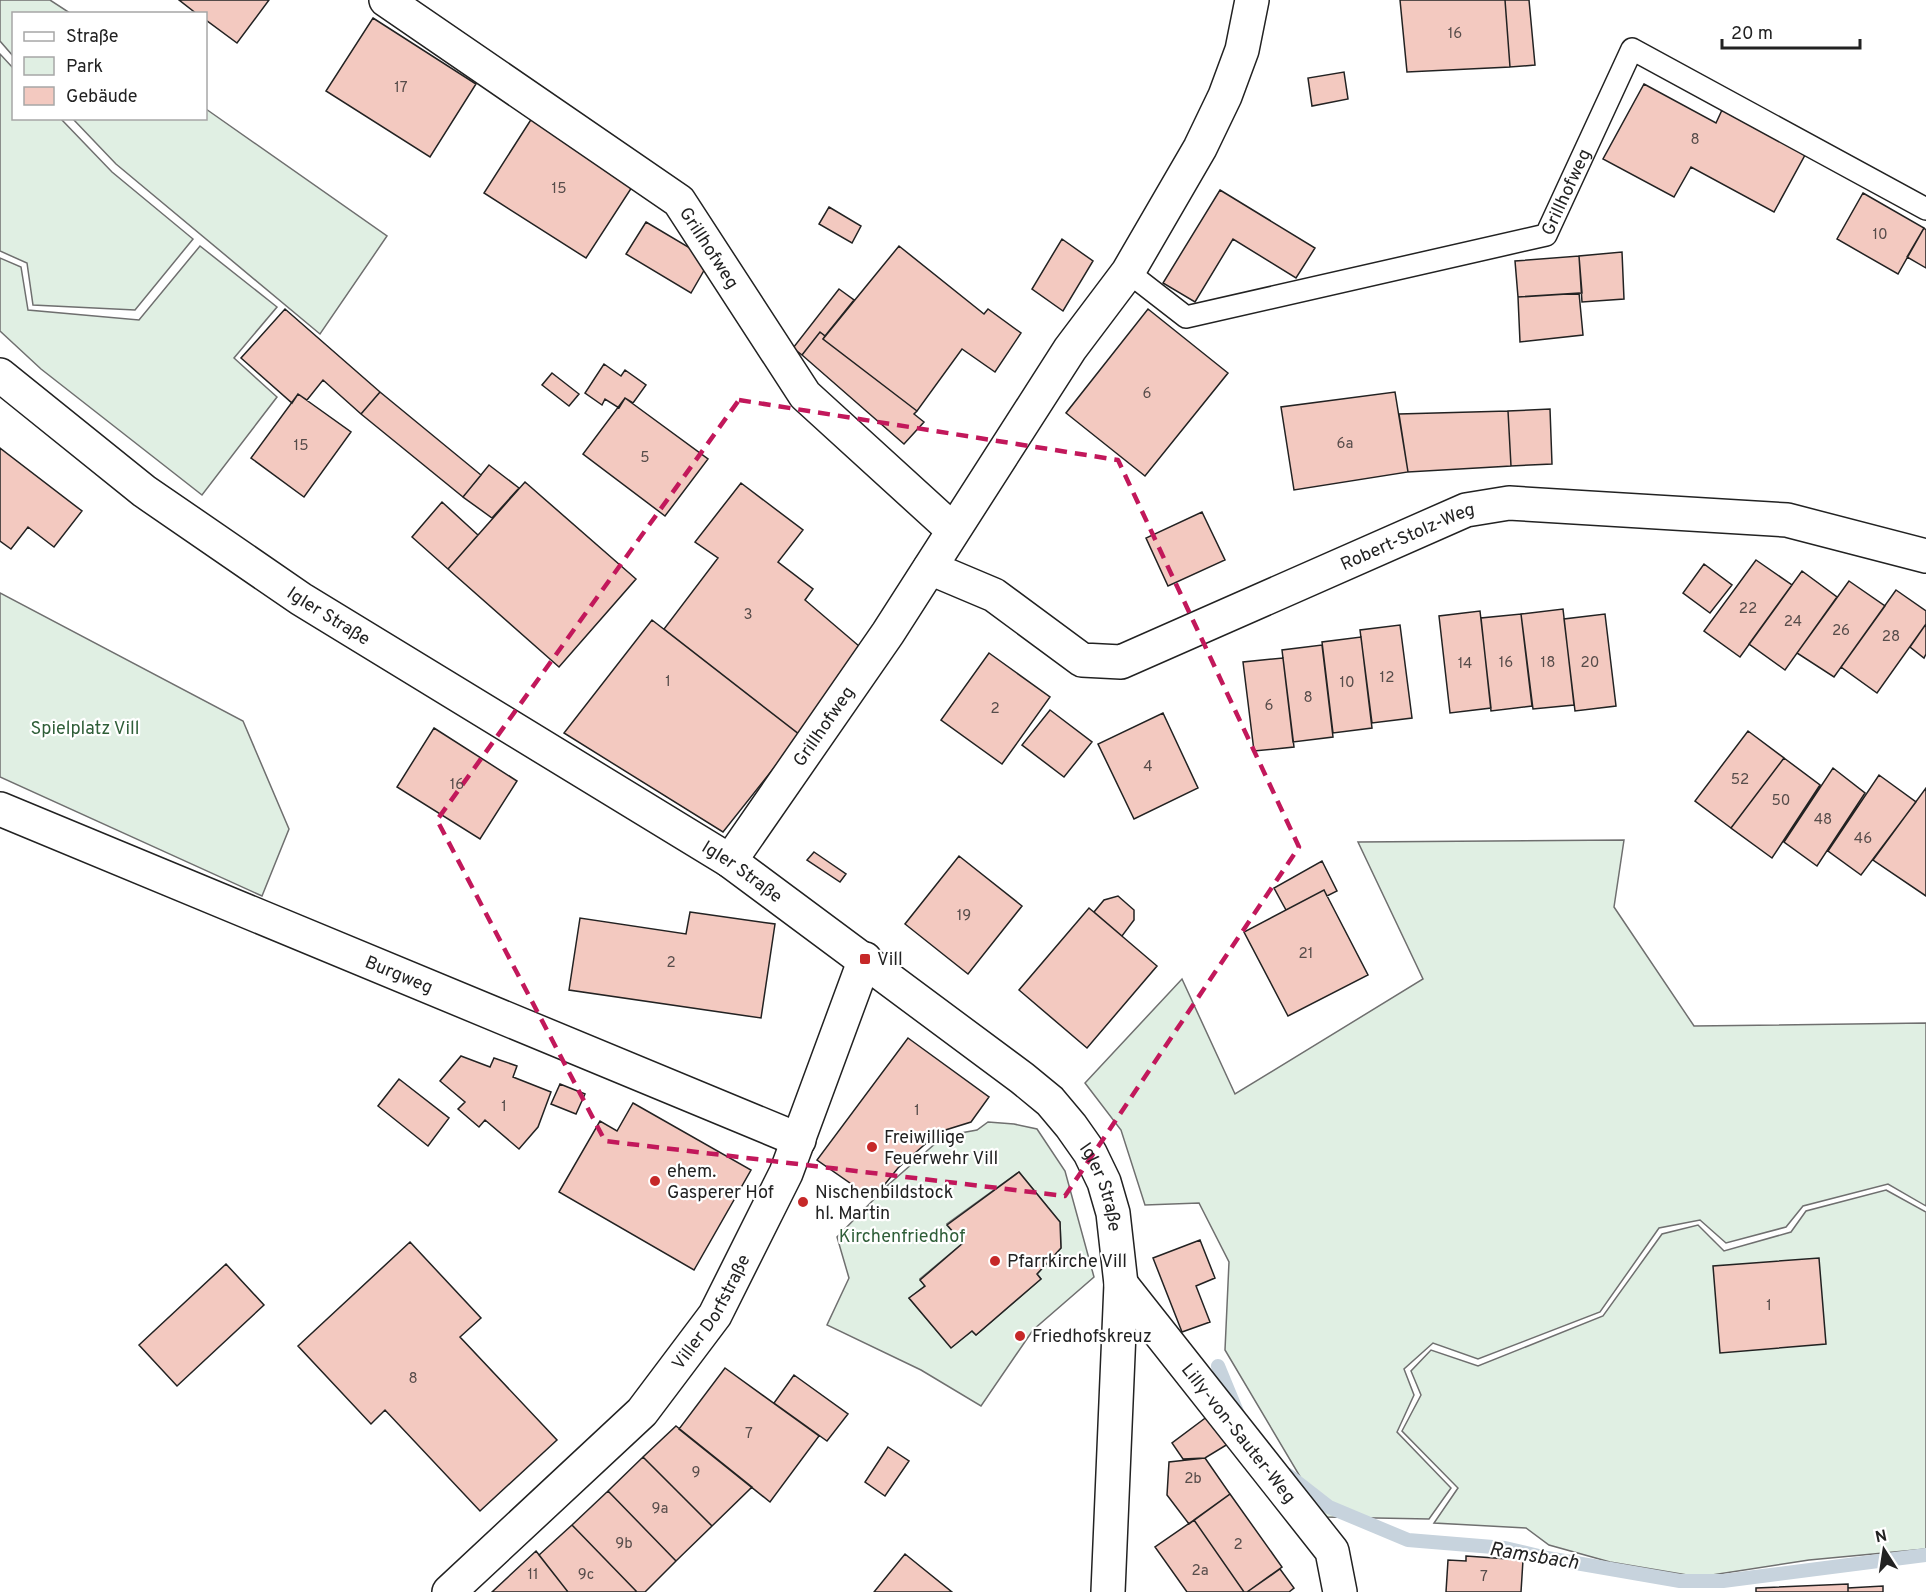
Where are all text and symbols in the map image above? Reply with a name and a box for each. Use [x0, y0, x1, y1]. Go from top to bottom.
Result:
legend [12, 12, 207, 120]
scale bar [1722, 12, 1860, 50]
text: 20 m [1731, 23, 1773, 46]
house number: 16 [1448, 25, 1462, 44]
text: Straße [66, 26, 118, 49]
text: Park [66, 56, 103, 79]
house number: 17 [394, 79, 408, 98]
text: Gebäude [66, 86, 138, 109]
house number: 8 [1690, 131, 1700, 150]
street label: Grillhofweg [1537, 146, 1597, 240]
house number: 15 [552, 180, 566, 199]
street label: Grillhofweg [673, 203, 743, 294]
house number: 10 [1872, 226, 1888, 245]
house number: 6 [1143, 385, 1152, 404]
house number: 6a [1337, 435, 1353, 454]
house number: 15 [294, 437, 308, 456]
house number: 5 [640, 449, 650, 468]
street label: Robert-Stolz-Weg [1337, 499, 1476, 577]
street label: Igler Straße [282, 583, 374, 651]
house number: 22 [1739, 600, 1757, 619]
house number: 3 [743, 606, 753, 625]
house number: 24 [1784, 613, 1802, 632]
house number: 26 [1832, 622, 1850, 641]
house number: 28 [1882, 628, 1900, 647]
house number: 16 [1499, 654, 1513, 673]
house number: 18 [1541, 654, 1555, 673]
house number: 20 [1581, 654, 1599, 673]
house number: 14 [1458, 655, 1472, 674]
house number: 12 [1380, 669, 1394, 688]
house number: 1 [665, 673, 671, 692]
house number: 10 [1339, 674, 1355, 693]
street label: Grillhofweg [789, 682, 861, 772]
house number: 8 [1303, 689, 1313, 708]
house number: 6 [1265, 697, 1274, 716]
house number: 2 [990, 700, 1000, 719]
park label: Spielplatz Vill [31, 718, 140, 741]
house number: 4 [1143, 758, 1153, 777]
house number: 52 [1731, 771, 1749, 790]
house number: 16 [450, 776, 464, 795]
house number: 50 [1772, 792, 1790, 811]
house number: 48 [1814, 811, 1832, 830]
house number: 46 [1854, 830, 1872, 849]
street label: Igler Straße [697, 836, 786, 909]
house number: 19 [957, 907, 971, 926]
house number: 21 [1299, 945, 1313, 964]
place label: Vill [877, 949, 903, 972]
street label: Burgweg [361, 951, 436, 1000]
marker: Vill [858, 952, 872, 966]
house number: 2 [666, 954, 676, 973]
house number: 1 [501, 1098, 507, 1117]
house number: 1 [914, 1102, 920, 1121]
place label: Freiwillige Feuerwehr Vill [884, 1127, 998, 1171]
street label: Igler Straße [1073, 1139, 1125, 1233]
marker: Freiwillige Feuerwehr Vill [865, 1140, 879, 1154]
place label: ehem. Gasperer Hof [667, 1161, 774, 1205]
marker: ehem. Gasperer Hof [648, 1174, 662, 1188]
place label: Nischenbildstock hl. Martin [815, 1182, 953, 1226]
marker: Nischenbildstock hl. Martin [796, 1195, 810, 1209]
park label: Kirchenfriedhof [839, 1226, 965, 1249]
street label: Viller Dorfstraße [668, 1251, 756, 1375]
place label: Pfarrkirche Vill [1007, 1251, 1127, 1274]
marker: Pfarrkirche Vill [988, 1254, 1002, 1268]
house number: 1 [1766, 1297, 1772, 1316]
place label: Friedhofskreuz [1032, 1326, 1152, 1349]
marker: Friedhofskreuz [1013, 1329, 1027, 1343]
street label: Lilly-von-Sauter-Weg [1175, 1359, 1300, 1509]
house number: 8 [408, 1370, 418, 1389]
house number: 7 [745, 1425, 753, 1444]
house number: 9 [692, 1464, 700, 1483]
house number: 2b [1184, 1470, 1202, 1489]
house number: 9a [652, 1500, 668, 1519]
north arrow [1854, 1520, 1914, 1580]
text: N [1874, 1526, 1889, 1548]
house number: 9b [615, 1535, 633, 1554]
house number: 2 [1233, 1536, 1243, 1555]
water label: Ramsbach [1487, 1537, 1580, 1577]
house number: 2a [1191, 1562, 1209, 1581]
house number: 11 [527, 1566, 539, 1585]
house number: 9c [578, 1566, 594, 1585]
house number: 7 [1480, 1568, 1488, 1587]

